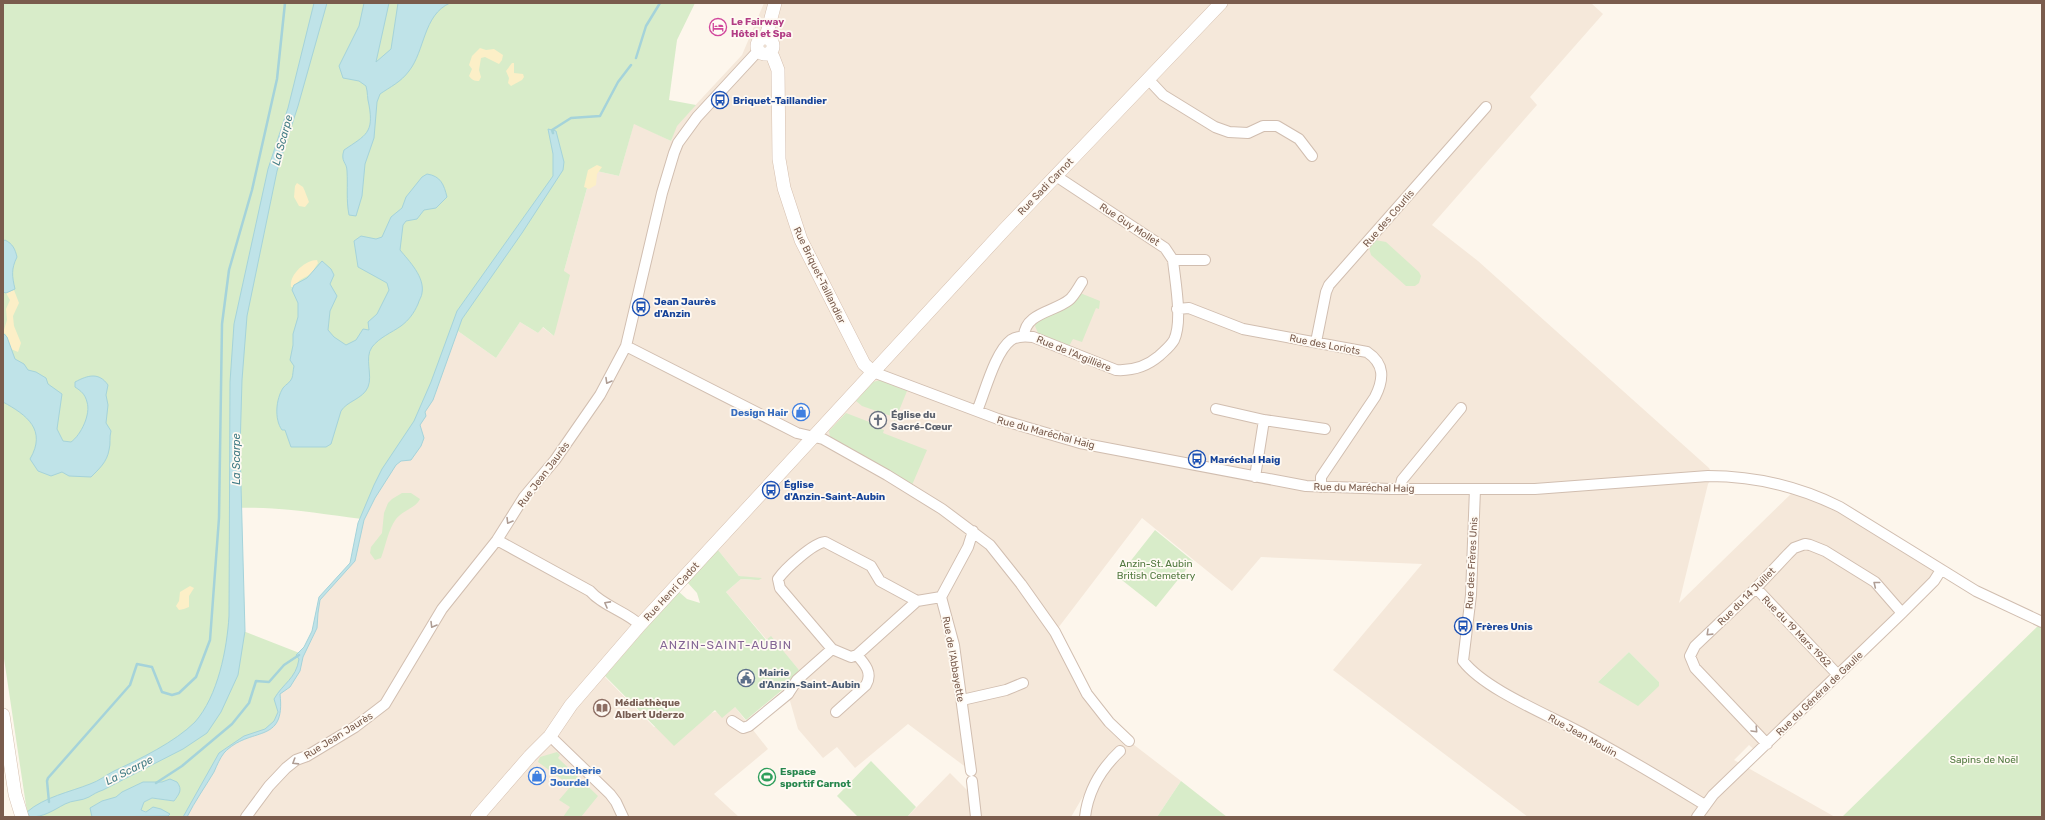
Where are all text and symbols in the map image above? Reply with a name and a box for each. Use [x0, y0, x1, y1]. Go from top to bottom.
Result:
place label: Le Fairway Hôtel et Spa [731, 16, 792, 40]
hotel icon: Le Fairway Hôtel et Spa [708, 17, 728, 37]
bus stop icon: Briquet-Taillandier [710, 90, 730, 110]
place label: Briquet-Taillandier [733, 95, 827, 107]
water label: La Scarpe [270, 114, 295, 167]
street label: Rue Sadi Carnot [1015, 156, 1076, 218]
street label: Rue des Courlis [1361, 188, 1417, 250]
street label: Rue Guy Mollet [1097, 201, 1162, 249]
street label: Rue Briquet-Taillandier [790, 225, 848, 326]
place label: Jean Jaurès d'Anzin [654, 296, 717, 320]
bus stop icon: Jean Jaurès d'Anzin [631, 297, 651, 317]
street label: Rue des Loriots [1288, 332, 1361, 358]
street label: Rue de l'Argillière [1035, 333, 1113, 375]
one-way arrow [606, 376, 613, 384]
shop icon: Design Hair [791, 402, 811, 422]
place label: Design Hair [731, 407, 788, 419]
place label: Église du Sacré-Cœur [891, 409, 953, 433]
church icon: Église du Sacré-Cœur [868, 410, 888, 430]
street label: Rue du Maréchal Haig [995, 414, 1096, 452]
water label: La Scarpe [230, 433, 243, 485]
street label: Rue Jean Jaurès [515, 440, 572, 510]
bus stop icon: Maréchal Haig [1187, 449, 1207, 469]
place label: Maréchal Haig [1210, 454, 1280, 466]
place label: Église d'Anzin-Saint-Aubin [784, 479, 885, 503]
bus stop icon: Église d'Anzin-Saint-Aubin [761, 480, 781, 500]
street label: Rue du Maréchal Haig [1313, 481, 1415, 495]
one-way arrow [507, 517, 514, 524]
street label: Rue des Frères Unis [1464, 517, 1480, 609]
park label: Anzin-St. Aubin British Cemetery [1117, 558, 1196, 582]
street label: Rue Henri Cadot [641, 560, 702, 624]
street label: Rue du 14 Juillet [1715, 565, 1778, 628]
one-way arrow [1874, 582, 1881, 589]
street label: Rue du 19 Mars 1962 [1759, 594, 1834, 670]
one-way arrow [604, 601, 611, 608]
street label: Rue de l'Abbayette [940, 615, 967, 703]
bus stop icon: Frères Unis [1453, 616, 1473, 636]
one-way arrow [430, 621, 437, 628]
place label: Frères Unis [1476, 621, 1533, 633]
one-way arrow [1706, 628, 1714, 636]
district label: ANZIN-SAINT-AUBIN [660, 638, 792, 652]
street label: Rue du Général de Gaulle [1774, 649, 1866, 738]
place label: Mairie d'Anzin-Saint-Aubin [759, 667, 860, 691]
public building icon: Mairie d'Anzin-Saint-Aubin [736, 668, 756, 688]
place label: Médiathèque Albert Uderzo [615, 697, 684, 721]
library icon: Médiathèque Albert Uderzo [592, 698, 612, 718]
street label: Rue Jean Jaurès [302, 710, 375, 762]
street label: Rue Jean Moulin [1546, 712, 1619, 760]
one-way arrow [1750, 725, 1758, 733]
water label: La Scarpe [103, 753, 155, 788]
park label: Sapins de Noël [1950, 754, 2018, 766]
one-way arrow [292, 758, 299, 765]
place label: Boucherie Jourdel [550, 765, 601, 789]
shop icon: Boucherie Jourdel [527, 766, 547, 786]
place label: Espace sportif Carnot [780, 766, 851, 790]
sports icon: Espace sportif Carnot [757, 767, 777, 787]

